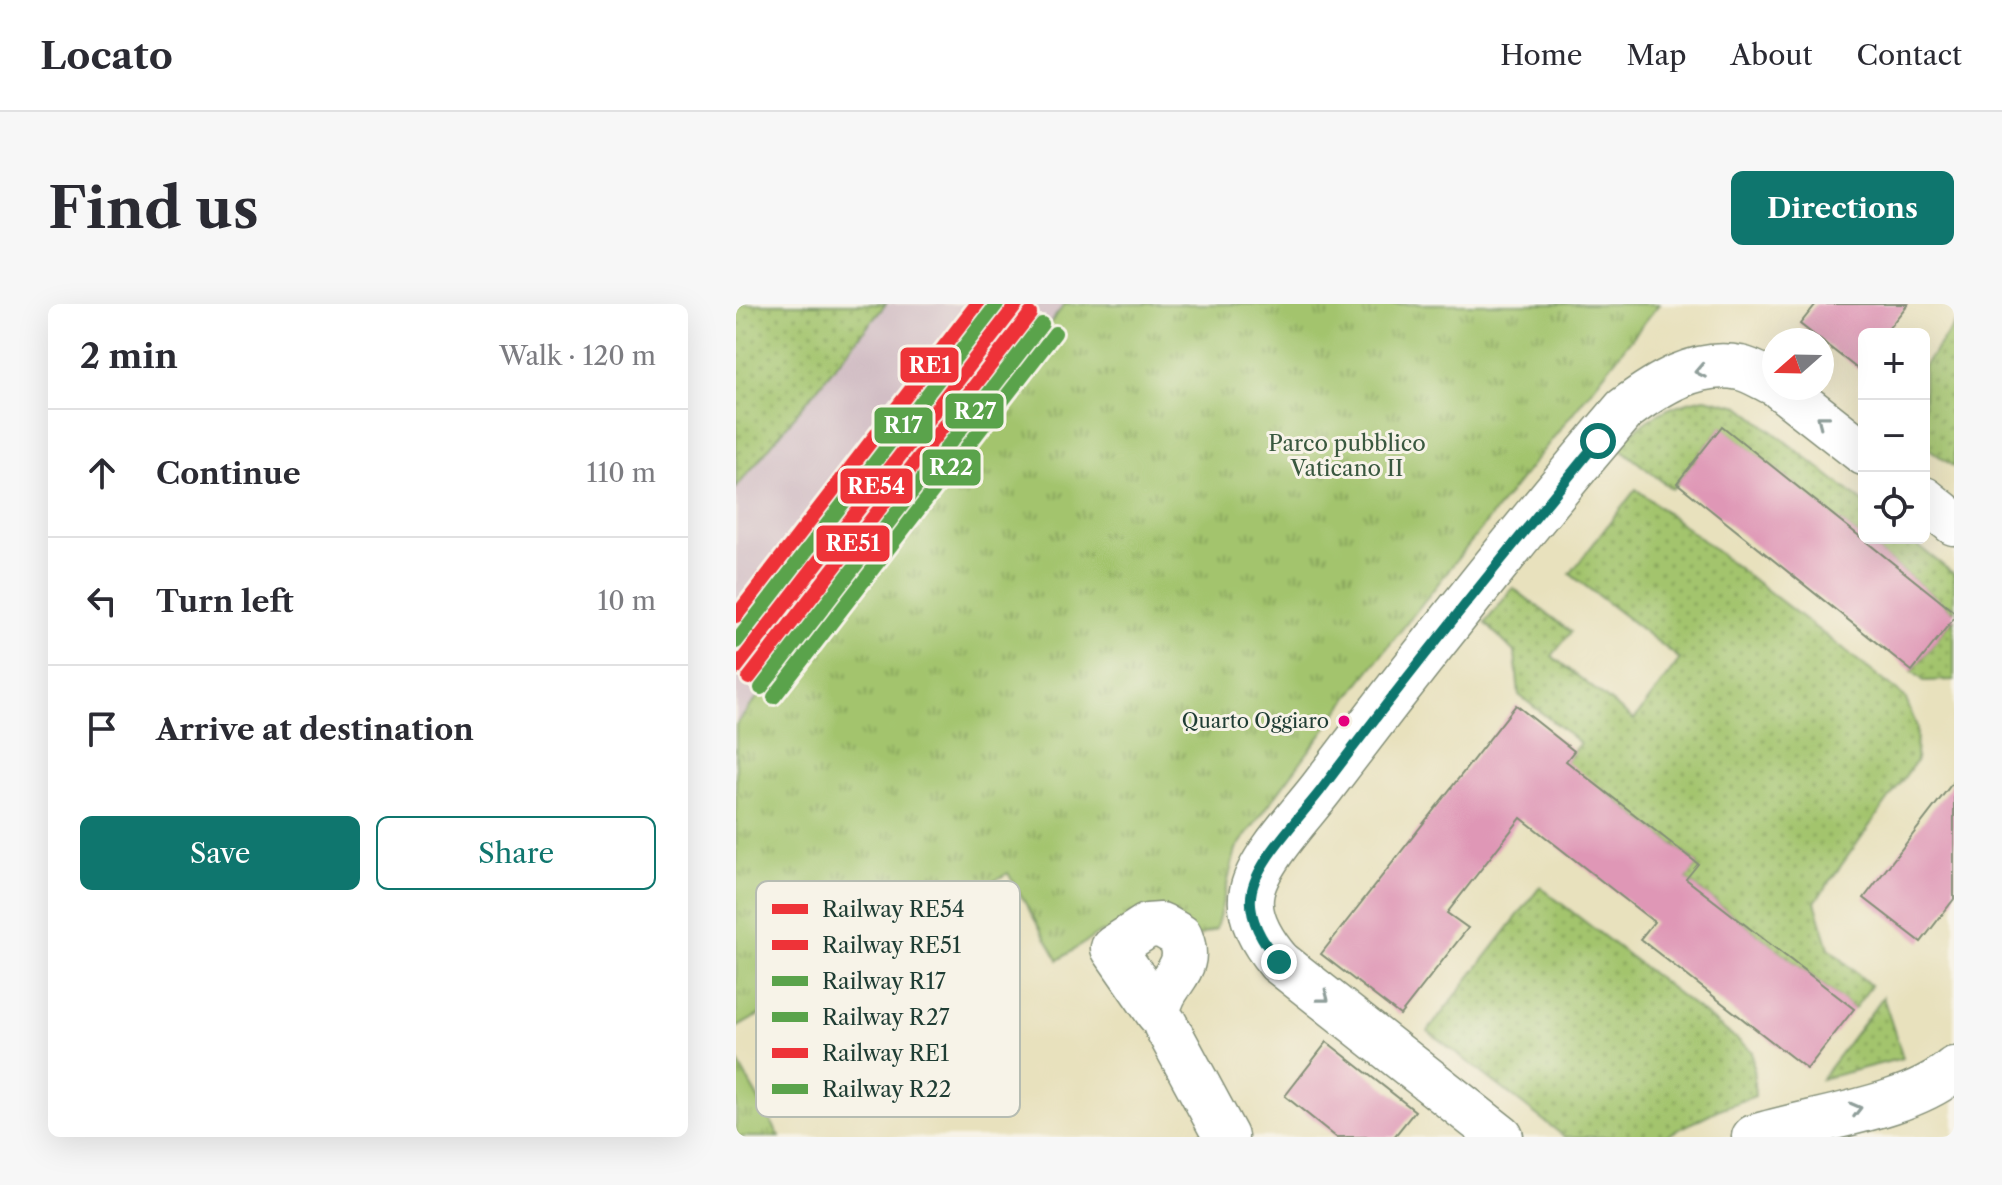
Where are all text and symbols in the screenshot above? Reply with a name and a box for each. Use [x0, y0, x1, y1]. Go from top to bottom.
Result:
text: Locato [40, 32, 173, 79]
text: Home [1500, 38, 1582, 72]
text: Map [1626, 38, 1686, 72]
text: About [1730, 38, 1812, 72]
text: Contact [1856, 38, 1962, 72]
button: Directions [1731, 171, 1954, 245]
text: Find us [48, 174, 259, 243]
north arrow [1762, 328, 1834, 400]
map controls [1858, 328, 1930, 544]
button: + [1858, 328, 1930, 400]
text: 2 min [80, 335, 178, 377]
text: Walk · 120 m [499, 340, 656, 372]
line badge: RE1 [899, 346, 960, 384]
text: RE1 [909, 352, 951, 379]
one-way arrow [1693, 362, 1706, 379]
line badge: R27 [944, 392, 1005, 430]
text: R27 [954, 398, 997, 425]
button: − [1858, 400, 1930, 472]
line badge: R17 [873, 406, 934, 445]
text: R17 [883, 412, 923, 439]
one-way arrow [1817, 415, 1831, 430]
route start [1580, 423, 1616, 459]
park label: Parco pubblico Vaticano II [1268, 430, 1426, 482]
line badge: R22 [921, 448, 982, 487]
icon: ahead [80, 451, 124, 495]
text: R22 [929, 454, 973, 481]
text: Continue [156, 455, 301, 492]
text: 110 m [587, 457, 656, 489]
line badge: RE54 [839, 467, 914, 505]
button: locate [1858, 472, 1930, 544]
text: RE54 [847, 473, 905, 500]
line badge: RE51 [815, 524, 891, 563]
text: RE51 [826, 530, 881, 557]
icon: left [80, 579, 124, 623]
text: Turn left [156, 583, 293, 620]
text: 10 m [597, 585, 656, 617]
icon: arrive [80, 707, 124, 751]
place label: Quarto Oggiaro [1182, 709, 1329, 733]
text: Arrive at destination [156, 711, 474, 748]
marker: Quarto Oggiaro [1336, 713, 1352, 729]
button: Save [80, 816, 360, 890]
button: Share [376, 816, 656, 890]
legend [756, 881, 1020, 1117]
text: Railway RE54 [822, 896, 965, 923]
text: Railway RE51 [822, 932, 961, 959]
route end [1261, 944, 1297, 980]
text: Railway R17 [822, 968, 946, 995]
one-way arrow [1315, 987, 1330, 1001]
text: Railway R27 [822, 1004, 950, 1031]
text: Railway RE1 [822, 1040, 949, 1067]
text: Railway R22 [822, 1076, 951, 1103]
one-way arrow [1849, 1101, 1863, 1118]

